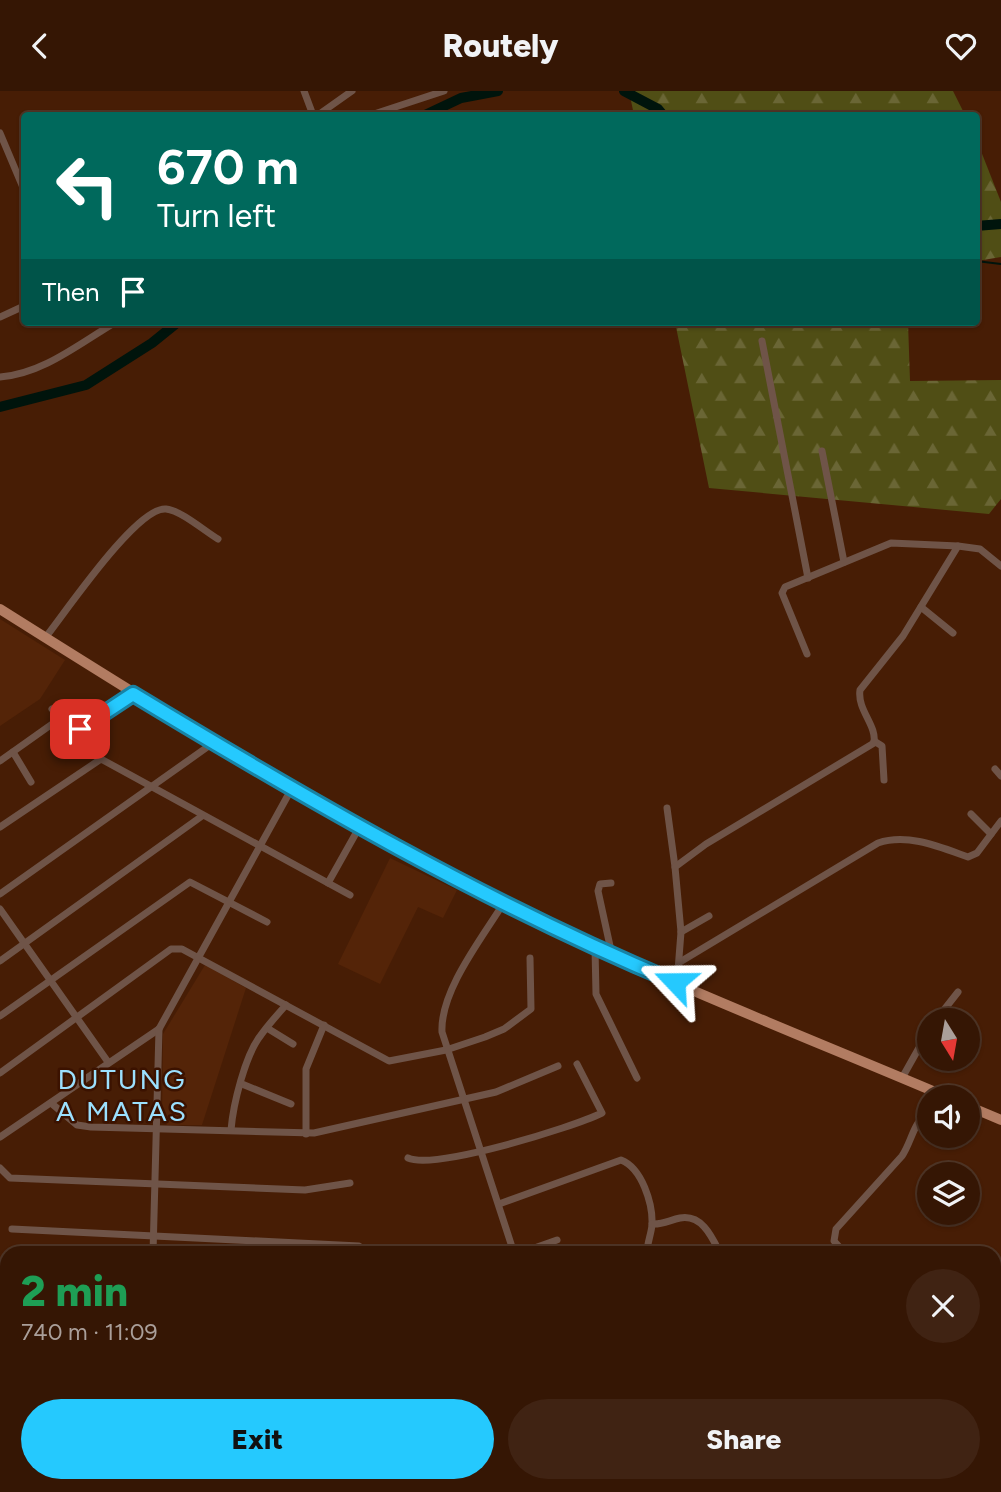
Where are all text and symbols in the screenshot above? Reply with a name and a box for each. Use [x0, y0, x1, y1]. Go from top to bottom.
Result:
icon: back [21, 27, 59, 65]
text: Routely [442, 27, 559, 65]
icon: heart [942, 27, 980, 65]
text: 670 m [157, 137, 299, 196]
icon: left [42, 140, 133, 231]
text: Turn left [157, 197, 276, 235]
icon: arrive [114, 273, 152, 311]
text: Then [42, 276, 100, 308]
pin [50, 699, 110, 759]
icon: arrive [61, 710, 99, 748]
position arrow [638, 945, 712, 1019]
north arrow [917, 1008, 980, 1071]
map controls [917, 1008, 980, 1225]
district label: DUTUNG A MATAS [56, 1062, 188, 1128]
button: sound [917, 1085, 980, 1148]
button: layers [917, 1162, 980, 1225]
text: 2 min [21, 1266, 128, 1317]
button: close [906, 1269, 980, 1343]
text: 740 m · 11:09 [21, 1318, 157, 1346]
button: Exit [21, 1399, 494, 1479]
button: Share [508, 1399, 980, 1479]

